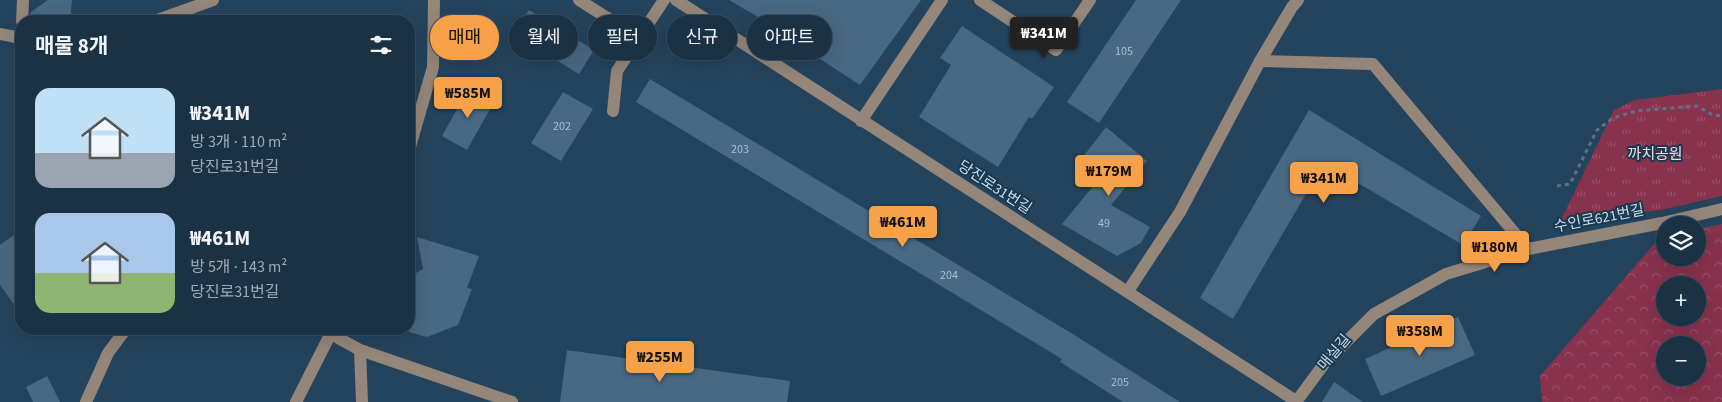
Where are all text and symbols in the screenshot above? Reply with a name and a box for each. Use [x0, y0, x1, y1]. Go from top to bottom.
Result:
chip: 매매 [430, 15, 499, 60]
chip: 월세 [509, 15, 578, 60]
chip: 필터 [588, 15, 657, 60]
chip: 신규 [667, 15, 737, 60]
chip: 아파트 [747, 15, 832, 60]
pin: ₩341M [1009, 17, 1079, 59]
text: ₩341M [1021, 22, 1067, 44]
text: 매물 8개 [35, 31, 108, 61]
icon: filters [367, 31, 395, 59]
house number: 105 [1115, 43, 1133, 60]
pin: ₩585M [433, 76, 503, 119]
text: ₩585M [445, 82, 491, 104]
text: ₩341M [190, 98, 250, 128]
icon: home [75, 108, 135, 168]
house number: 202 [553, 118, 571, 135]
text: 방 3개 · 110 m² [190, 131, 287, 153]
house number: 203 [731, 141, 749, 158]
park label: 까치공원 [1627, 144, 1683, 165]
pin: ₩179M [1074, 154, 1144, 197]
text: 당진로31번길 [190, 156, 280, 178]
street label: 당진로31번길 [954, 156, 1036, 219]
text: ₩179M [1086, 160, 1132, 182]
pin: ₩341M [1289, 162, 1359, 204]
text: ₩341M [1301, 167, 1347, 189]
street label: 수인로621번길 [1552, 199, 1646, 238]
pin: ₩461M [868, 206, 938, 248]
text: ₩461M [880, 211, 926, 233]
house number: 49 [1098, 215, 1110, 232]
map controls [1656, 216, 1706, 386]
button: layers [1656, 216, 1706, 266]
text: ₩461M [190, 223, 250, 253]
pin: ₩180M [1460, 230, 1530, 273]
icon: home [75, 233, 135, 293]
text: ₩180M [1472, 236, 1518, 258]
text: 방 5개 · 143 m² [190, 256, 287, 278]
house number: 204 [940, 267, 958, 284]
button: + [1656, 276, 1706, 326]
text: 당진로31번길 [190, 281, 280, 303]
pin: ₩358M [1385, 314, 1455, 357]
text: ₩358M [1397, 320, 1443, 342]
street label: 매실길 [1313, 330, 1356, 375]
button: − [1656, 336, 1706, 386]
pin: ₩255M [625, 340, 695, 383]
text: ₩255M [637, 346, 683, 368]
house number: 205 [1111, 374, 1129, 391]

